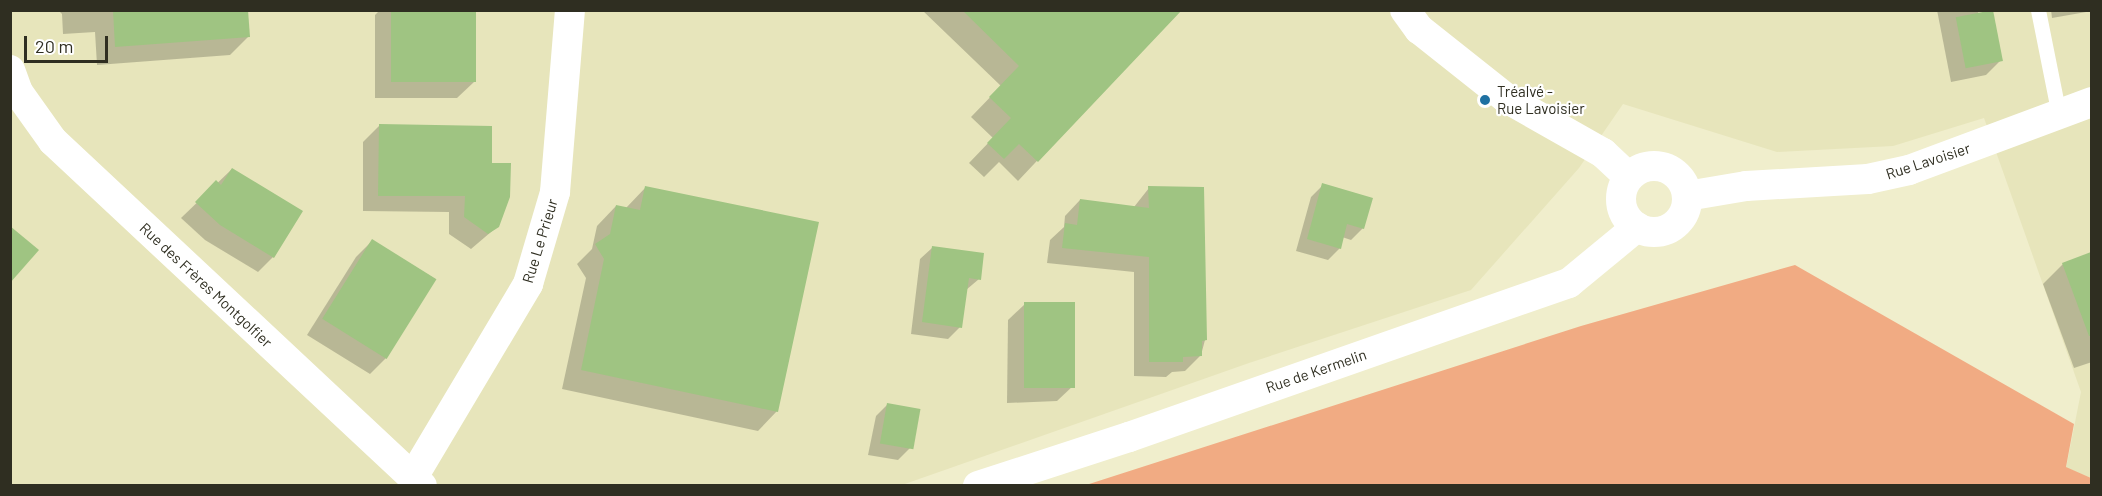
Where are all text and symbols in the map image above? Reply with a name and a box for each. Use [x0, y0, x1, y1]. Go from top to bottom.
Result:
scale bar [27, 24, 111, 62]
text: 20 m [35, 35, 73, 57]
place label: Tréalvé - Rue Lavoisier [1497, 82, 1585, 117]
marker: Tréalvé - Rue Lavoisier [1478, 93, 1492, 107]
street label: Rue Lavoisier [1884, 139, 1972, 183]
street label: Rue Le Prieur [519, 197, 561, 285]
street label: Rue des Frères Montgolfier [136, 219, 276, 351]
street label: Rue de Kermelin [1263, 345, 1369, 397]

